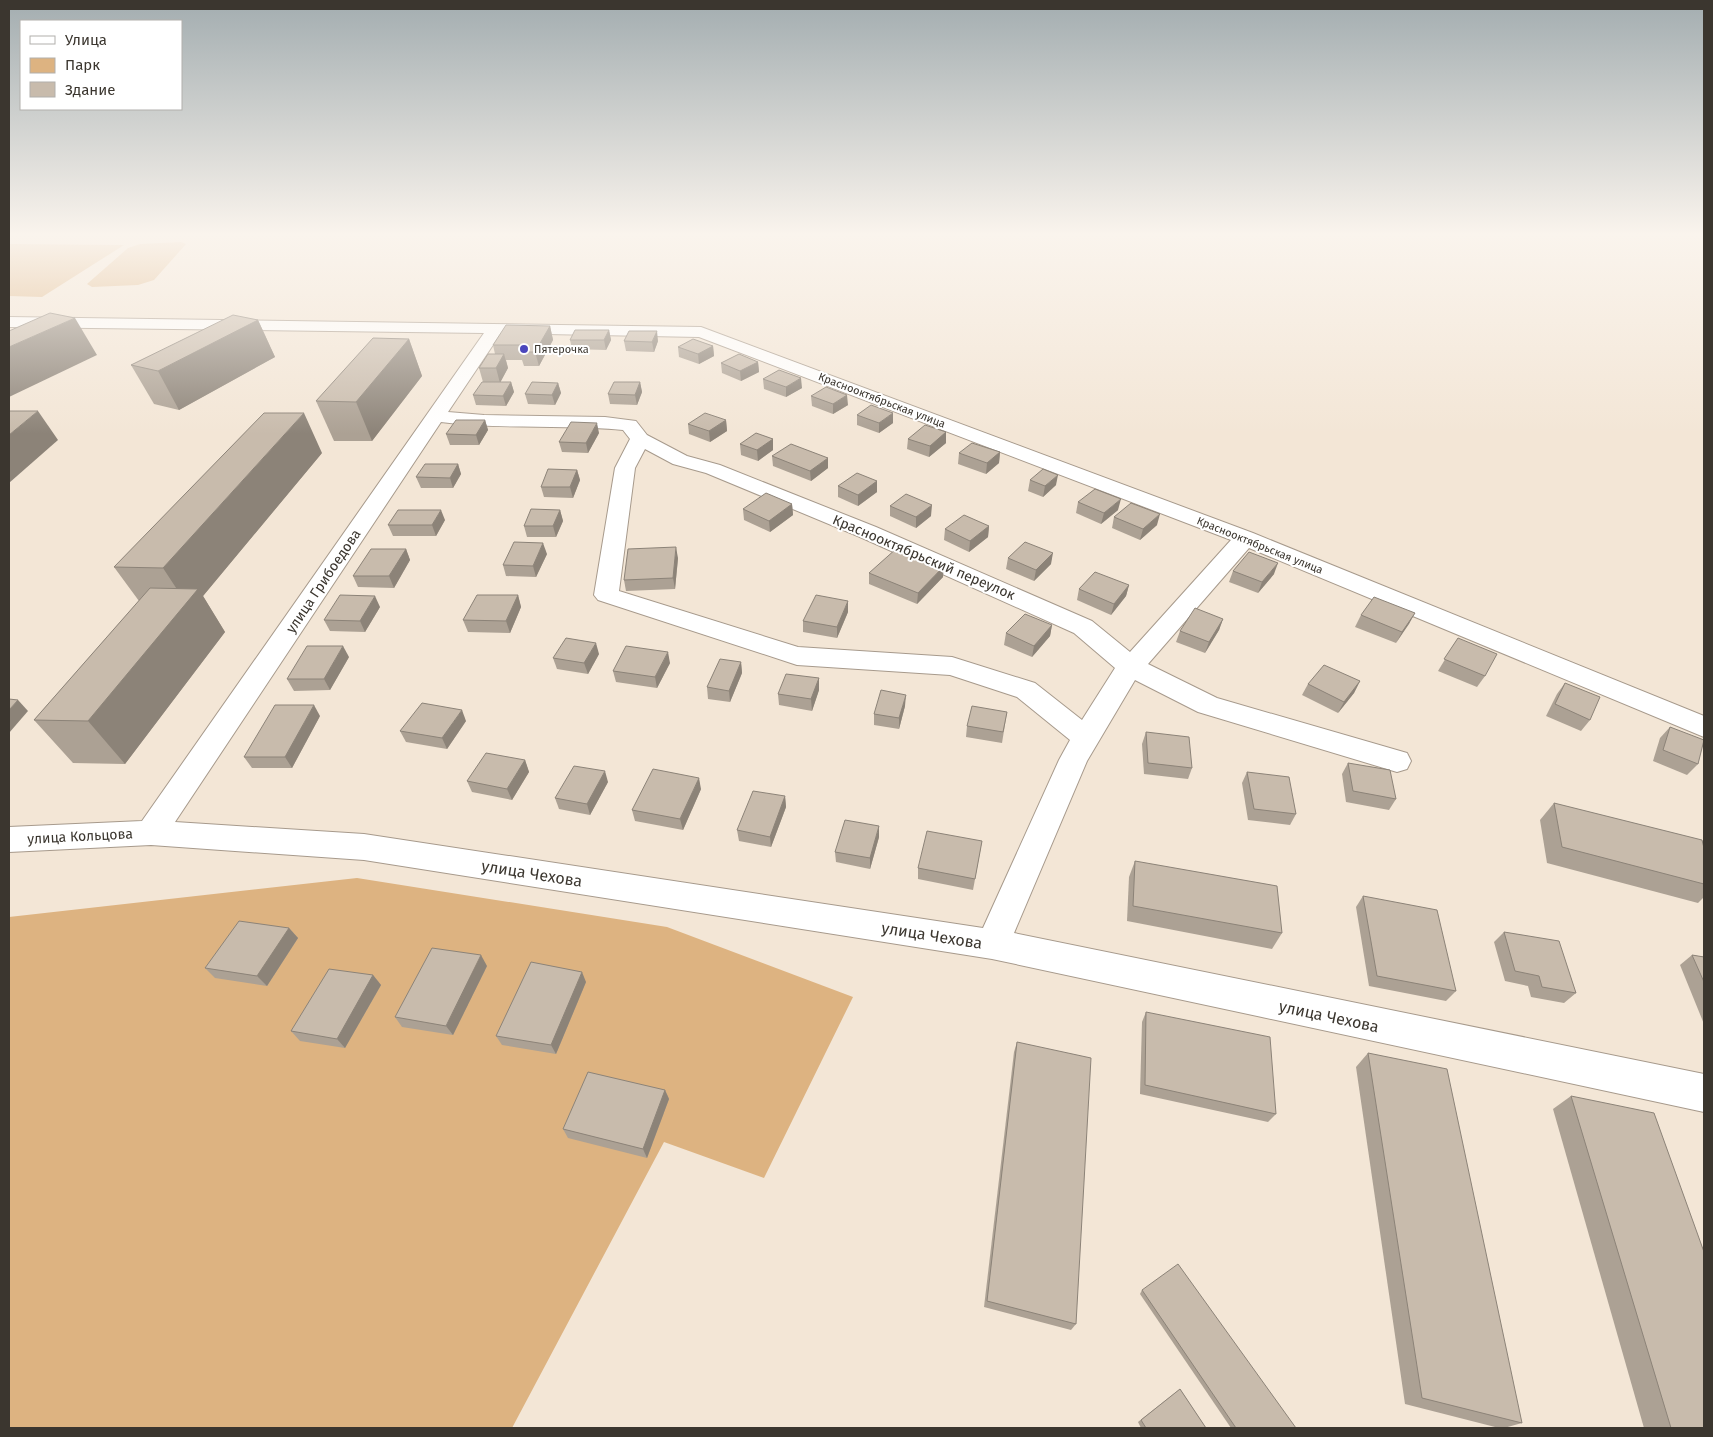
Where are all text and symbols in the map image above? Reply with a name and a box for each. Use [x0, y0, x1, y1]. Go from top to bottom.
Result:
legend [20, 20, 182, 110]
text: Улица [65, 31, 107, 49]
text: Парк [65, 56, 100, 74]
text: Здание [65, 81, 115, 99]
marker: Пятерочка [518, 343, 530, 355]
place label: Пятерочка [534, 343, 589, 356]
street label: Краснооктябрьская улица [816, 370, 947, 431]
street label: Краснооктябрьский переулок [830, 511, 1018, 604]
street label: Краснооктябрьская улица [1195, 514, 1325, 577]
street label: улица Грибоедова [282, 526, 364, 636]
street label: улица Кольцова [27, 825, 133, 848]
street label: улица Чехова [480, 856, 584, 891]
street label: улица Чехова [880, 918, 984, 953]
street label: улица Чехова [1277, 997, 1381, 1036]

